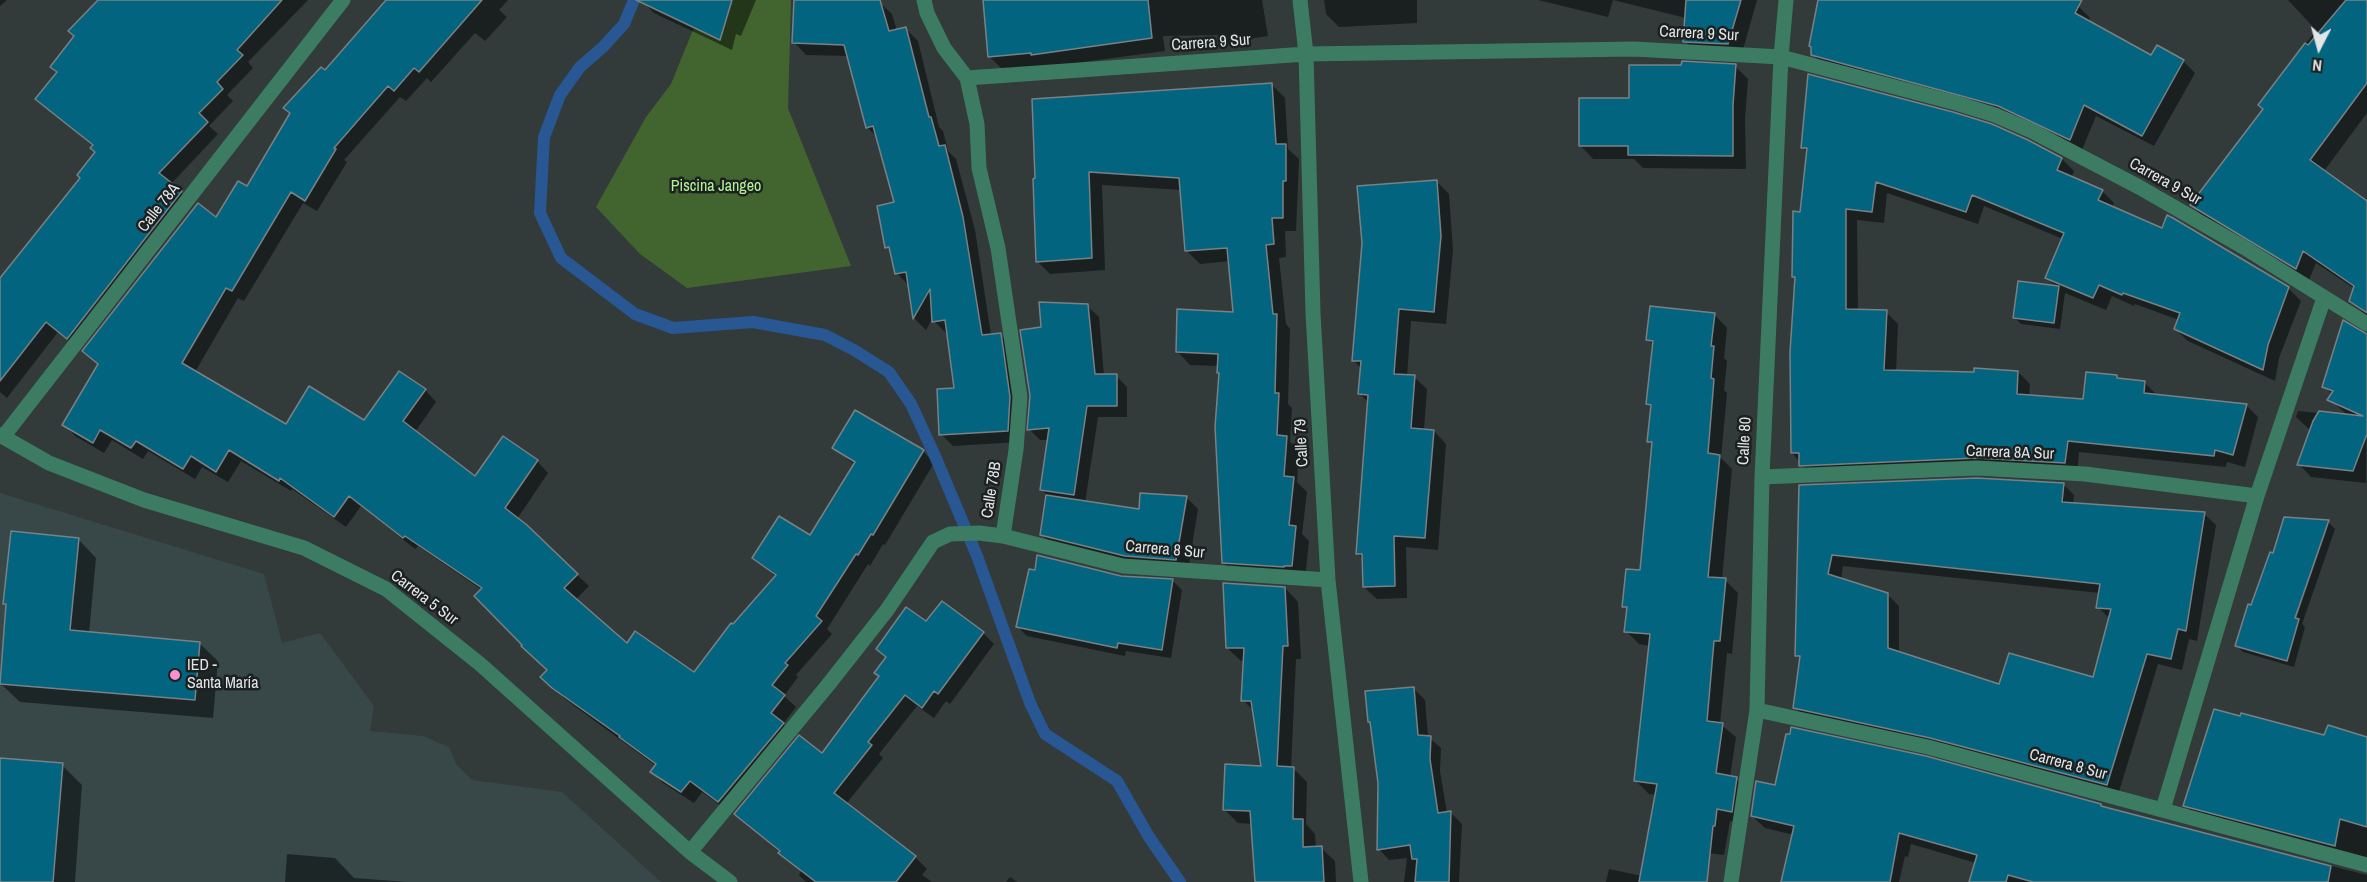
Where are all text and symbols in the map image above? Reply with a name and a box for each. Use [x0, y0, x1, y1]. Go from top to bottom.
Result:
north arrow [2289, 18, 2349, 78]
street label: Carrera 9 Sur [1659, 22, 1739, 46]
street label: Carrera 9 Sur [1171, 31, 1251, 55]
text: N [2311, 54, 2323, 77]
street label: Carrera 9 Sur [2126, 154, 2204, 210]
park label: Piscina Jangeo [671, 177, 761, 197]
street label: Calle 78A [134, 180, 184, 236]
street label: Calle 80 [1734, 416, 1756, 466]
street label: Calle 79 [1291, 418, 1313, 468]
street label: Carrera 8A Sur [1966, 442, 2054, 464]
street label: Calle 78B [978, 460, 1006, 520]
street label: Carrera 8 Sur [1125, 537, 1205, 563]
street label: Carrera 5 Sur [386, 566, 462, 630]
place label: IED - Santa María [187, 656, 258, 694]
marker: IED - Santa María [168, 668, 182, 682]
street label: Carrera 8 Sur [2027, 745, 2109, 785]

